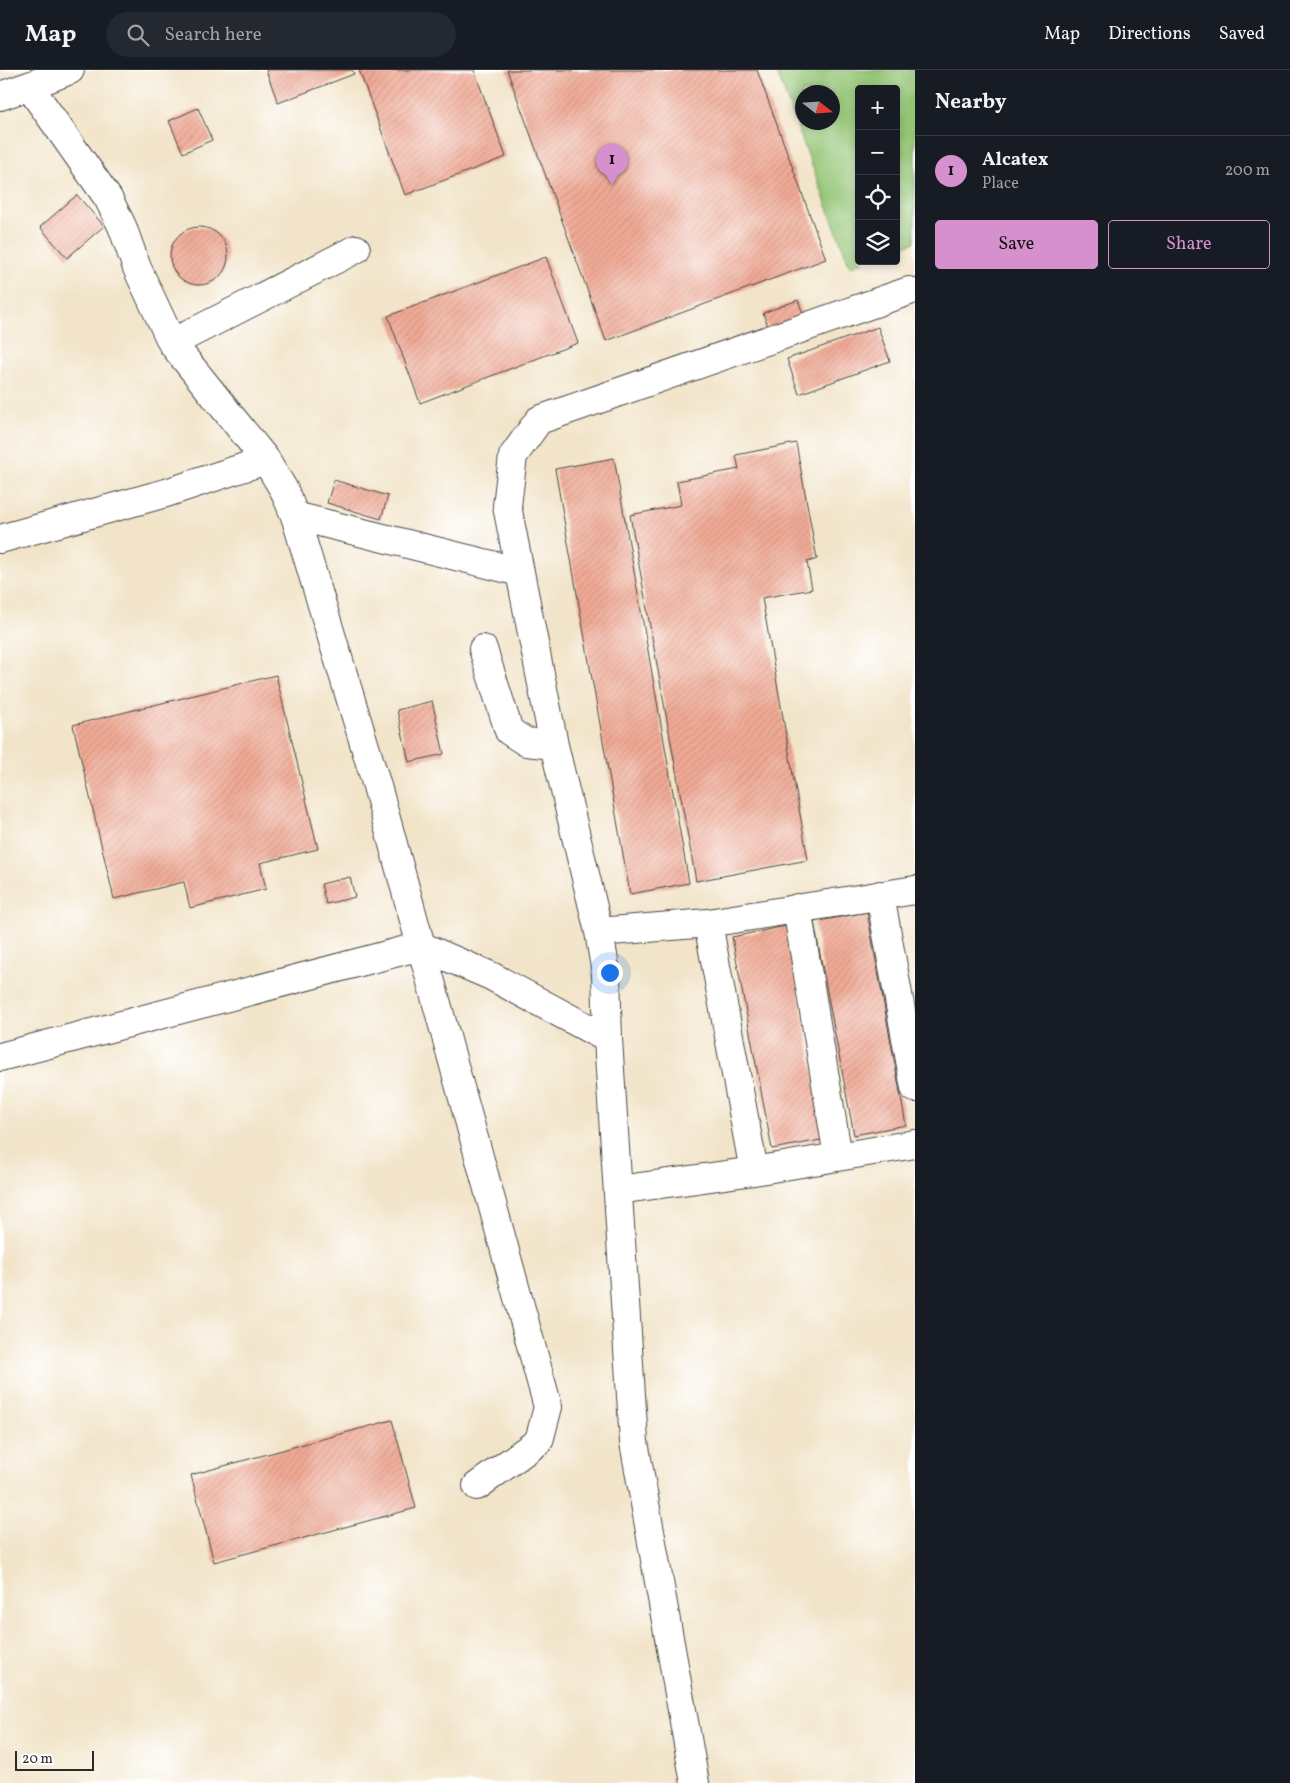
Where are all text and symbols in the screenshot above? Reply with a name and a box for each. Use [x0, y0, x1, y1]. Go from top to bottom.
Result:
search box [106, 12, 456, 57]
text: Map [25, 18, 76, 52]
icon: search [124, 21, 152, 49]
text: Search here [164, 22, 262, 48]
text: Map [1044, 22, 1080, 47]
text: Directions [1108, 22, 1191, 47]
text: Saved [1219, 22, 1265, 47]
north arrow [795, 85, 840, 130]
map controls [855, 85, 900, 265]
button: + [855, 85, 900, 130]
text: Nearby [935, 88, 1006, 117]
button: − [855, 130, 900, 175]
pin: 1 [596, 144, 628, 185]
text: Alcatex [982, 147, 1048, 173]
text: 1 [948, 160, 954, 182]
text: 200 m [1225, 160, 1270, 182]
text: Place [982, 173, 1019, 195]
button: locate [855, 175, 900, 220]
button: layers [855, 220, 900, 265]
button: Save [935, 220, 1098, 269]
button: Share [1108, 220, 1270, 269]
your location [597, 960, 623, 986]
scale bar [15, 1748, 94, 1771]
text: 20 m [22, 1750, 53, 1769]

